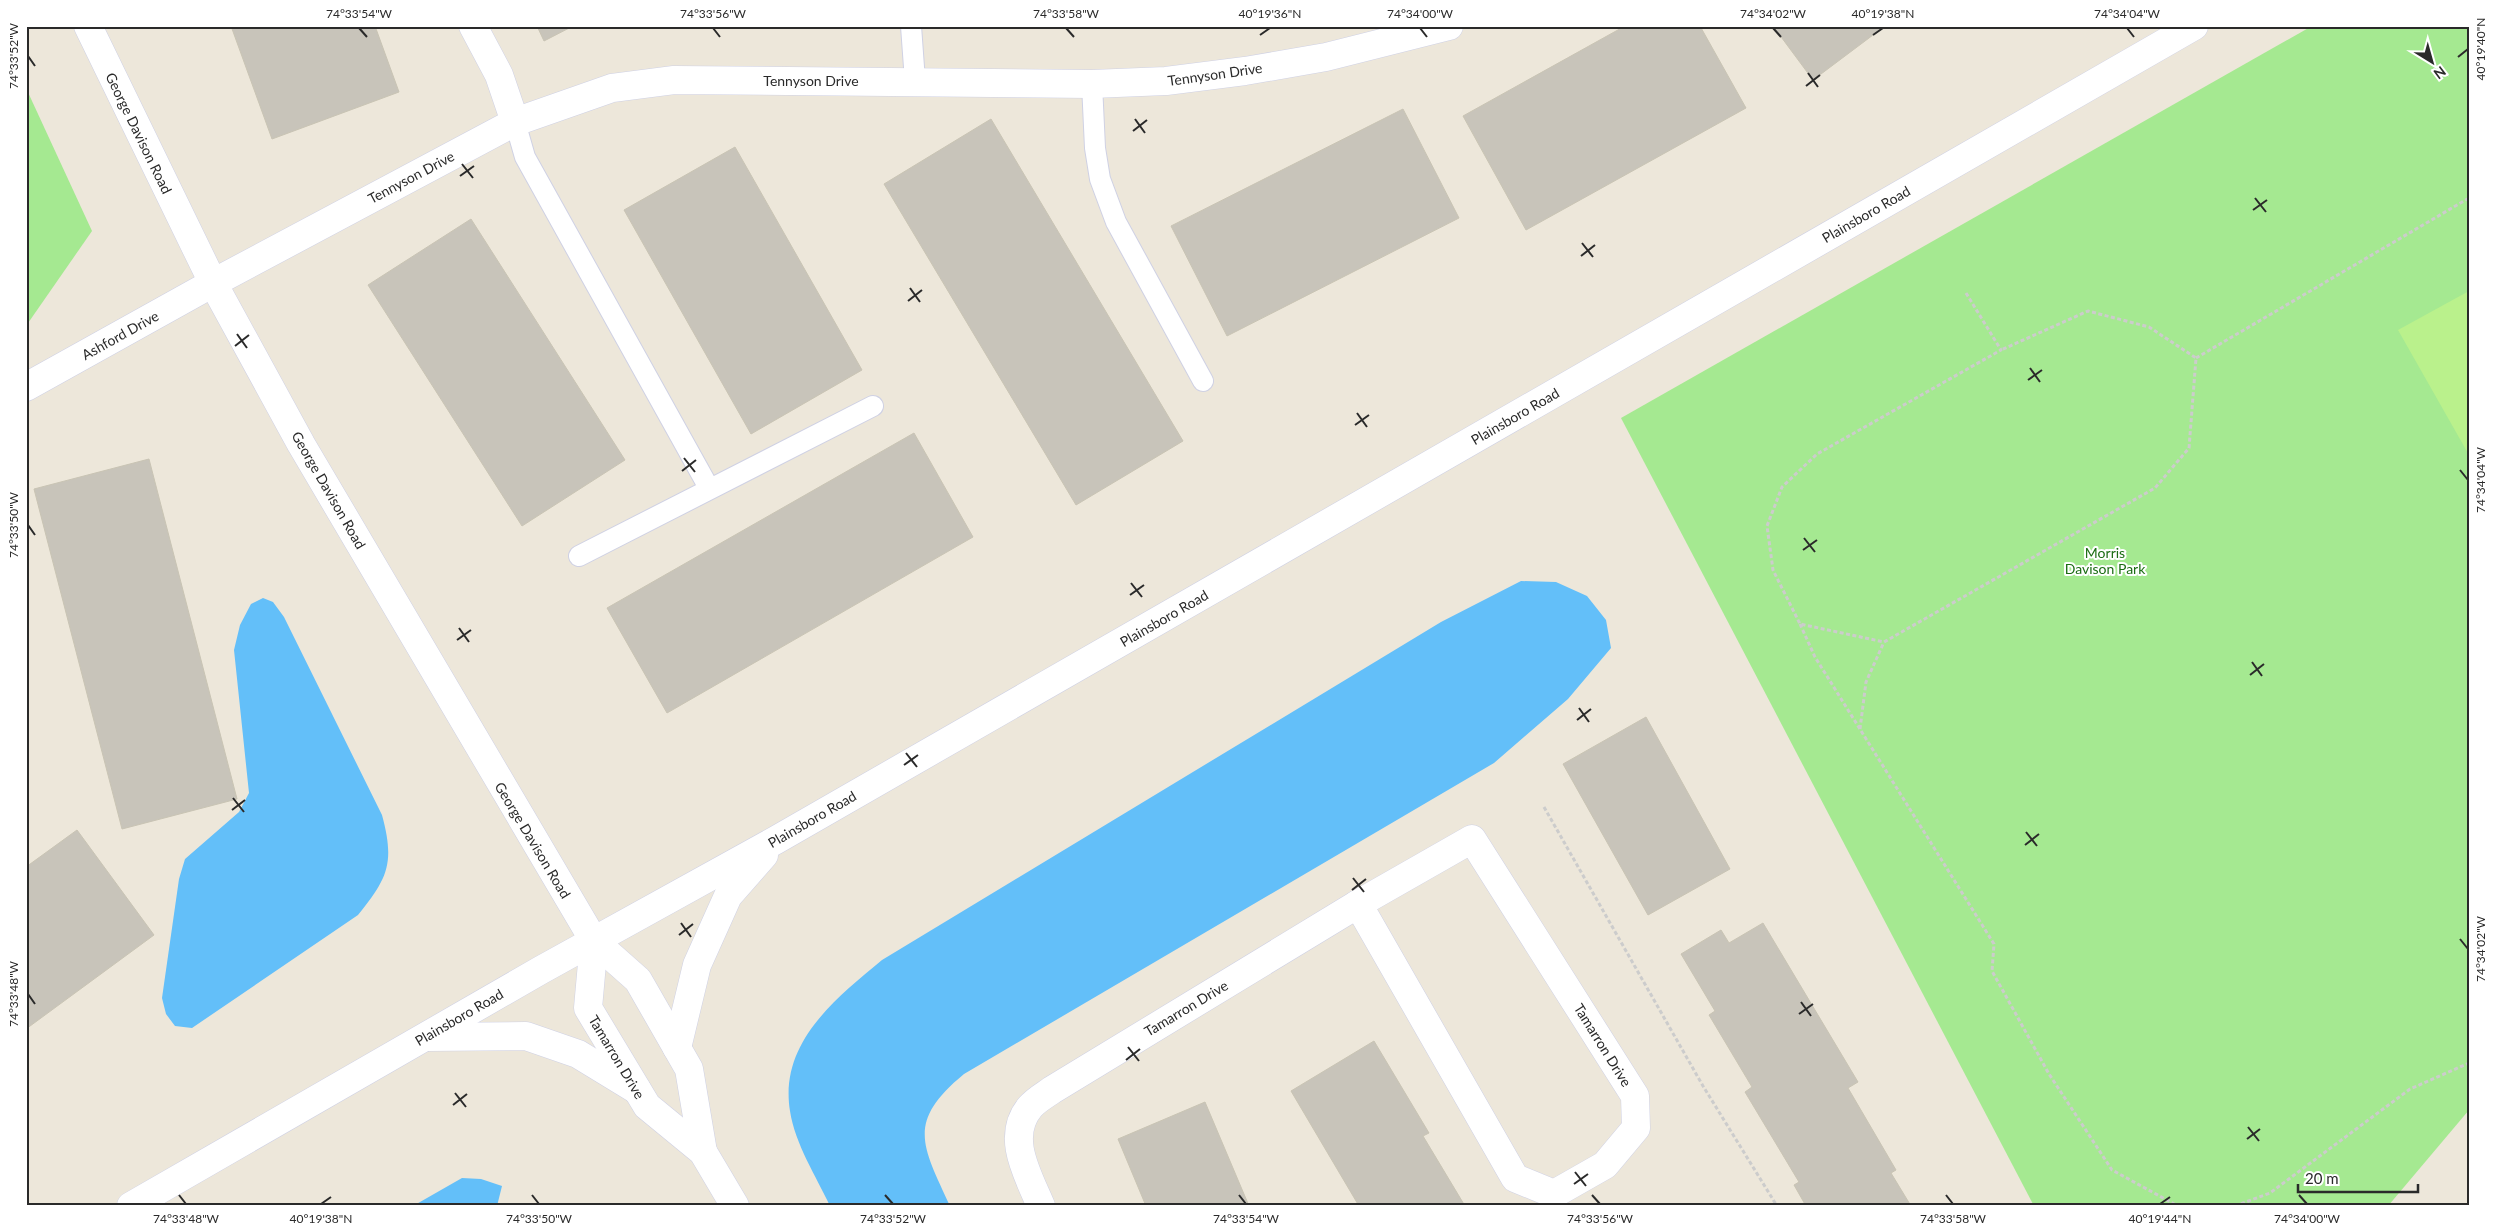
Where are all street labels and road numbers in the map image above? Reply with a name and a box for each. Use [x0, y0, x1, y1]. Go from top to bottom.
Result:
street label: Tennyson Drive [1167, 59, 1263, 89]
street label: George Davison Road [102, 70, 176, 196]
street label: Tennyson Drive [763, 72, 859, 89]
street label: Tennyson Drive [365, 147, 457, 207]
street label: Plainsboro Road [1819, 182, 1913, 246]
street label: Ashford Drive [78, 307, 162, 363]
street label: Plainsboro Road [1468, 384, 1562, 448]
street label: George Davison Road [288, 428, 370, 552]
street label: Plainsboro Road [1117, 586, 1211, 650]
street label: George Davison Road [491, 779, 575, 901]
street label: Plainsboro Road [765, 787, 859, 851]
street label: Tamarron Drive [1141, 976, 1231, 1040]
street label: Plainsboro Road [412, 985, 506, 1049]
street label: Tamarron Drive [1571, 1000, 1635, 1090]
street label: Tamarron Drive [585, 1012, 649, 1102]

